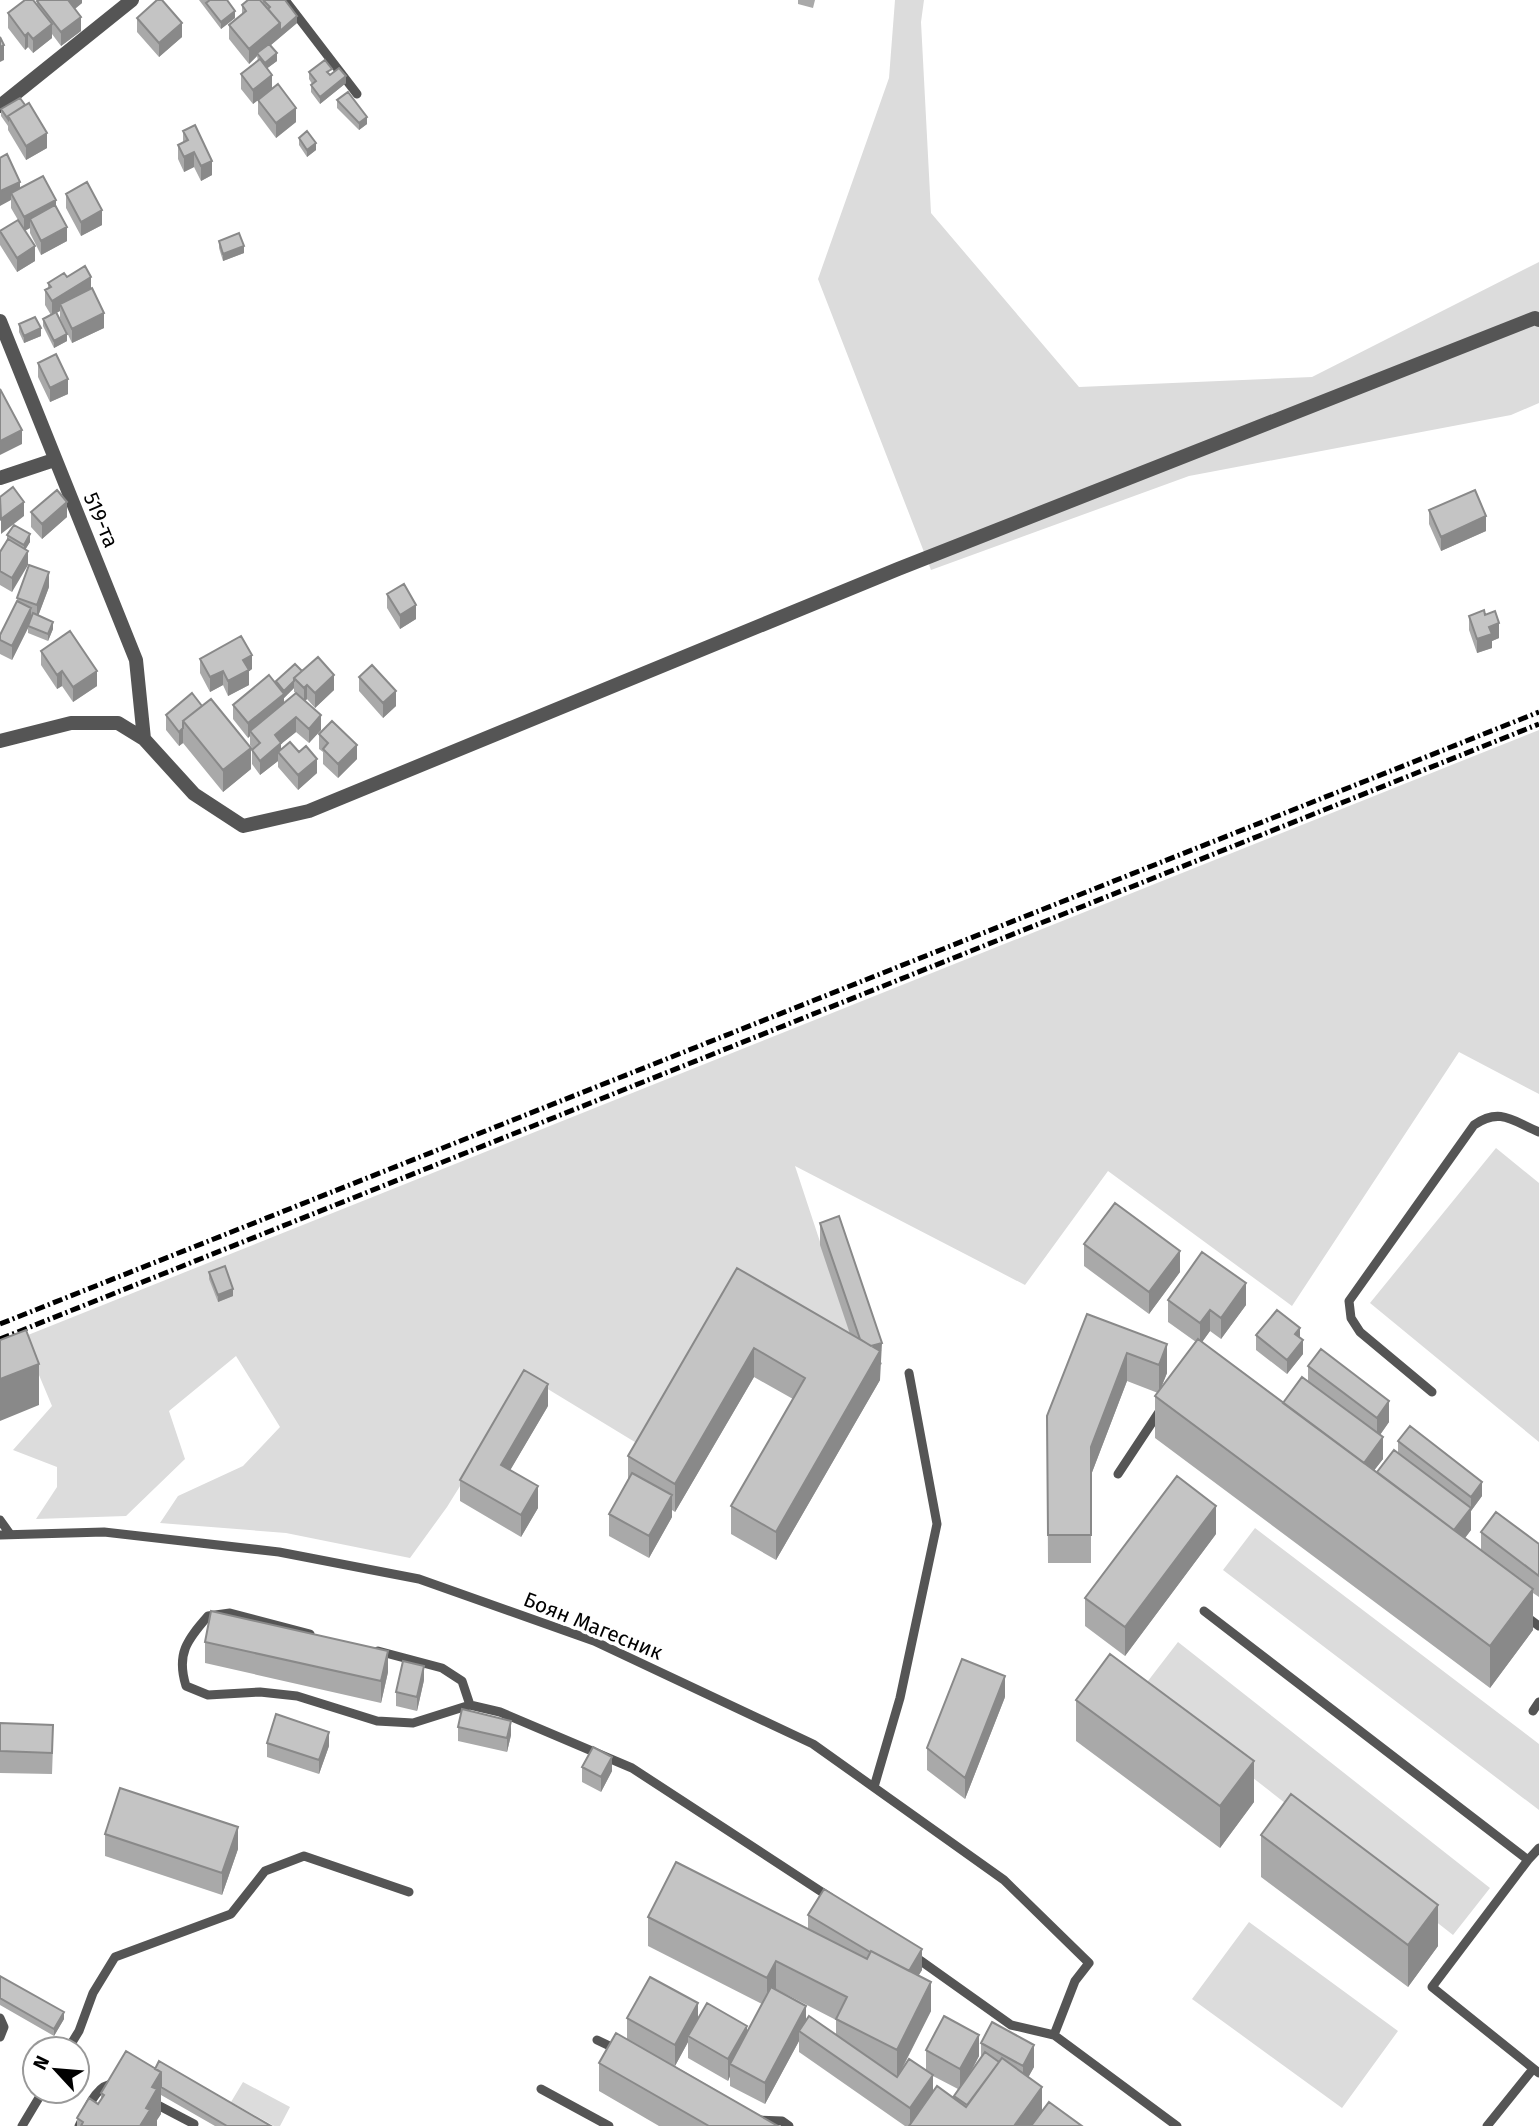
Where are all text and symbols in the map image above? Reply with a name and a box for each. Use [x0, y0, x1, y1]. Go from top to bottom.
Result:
street label: 519-та [78, 488, 124, 552]
street label: Боян Магесник [520, 1586, 666, 1666]
north arrow [21, 2035, 91, 2105]
text: N [28, 2052, 54, 2073]

